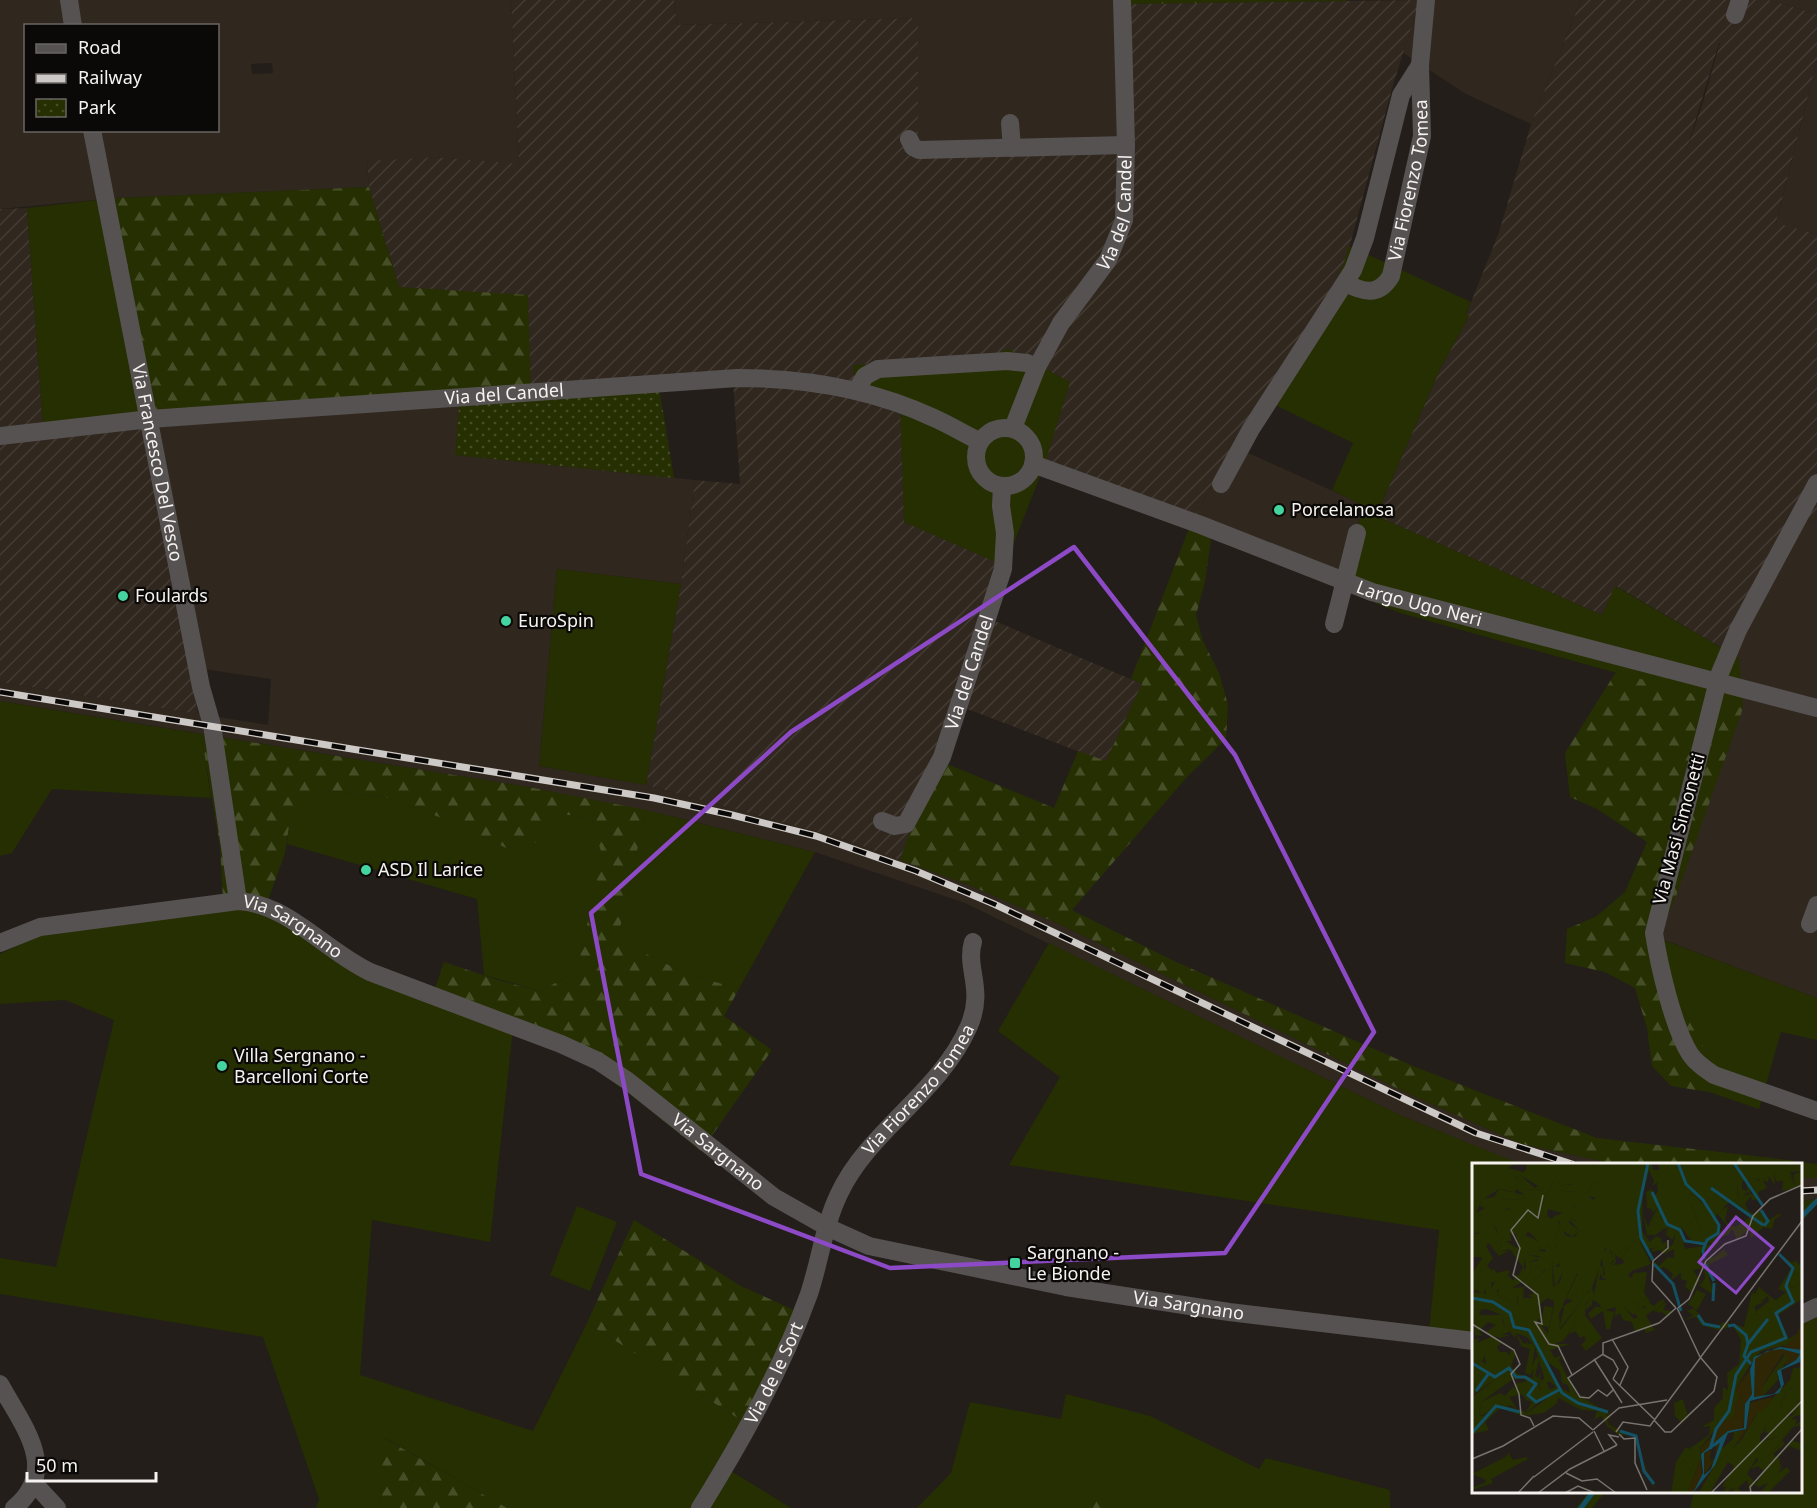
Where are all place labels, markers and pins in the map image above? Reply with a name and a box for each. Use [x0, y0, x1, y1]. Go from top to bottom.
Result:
place label: Porcelanosa [1291, 497, 1394, 521]
marker: Porcelanosa [1272, 503, 1286, 517]
place label: Foulards [135, 583, 208, 607]
marker: Foulards [116, 589, 130, 603]
place label: EuroSpin [518, 608, 594, 632]
marker: EuroSpin [499, 614, 513, 628]
place label: ASD Il Larice [378, 857, 483, 881]
marker: ASD Il Larice [359, 863, 373, 877]
place label: Villa Sergnano - Barcelloni Corte [234, 1043, 369, 1088]
marker: Villa Sergnano - Barcelloni Corte [215, 1059, 229, 1073]
place label: Sargnano - Le Bionde [1027, 1240, 1119, 1285]
marker: Sargnano - Le Bionde [1008, 1256, 1022, 1270]

